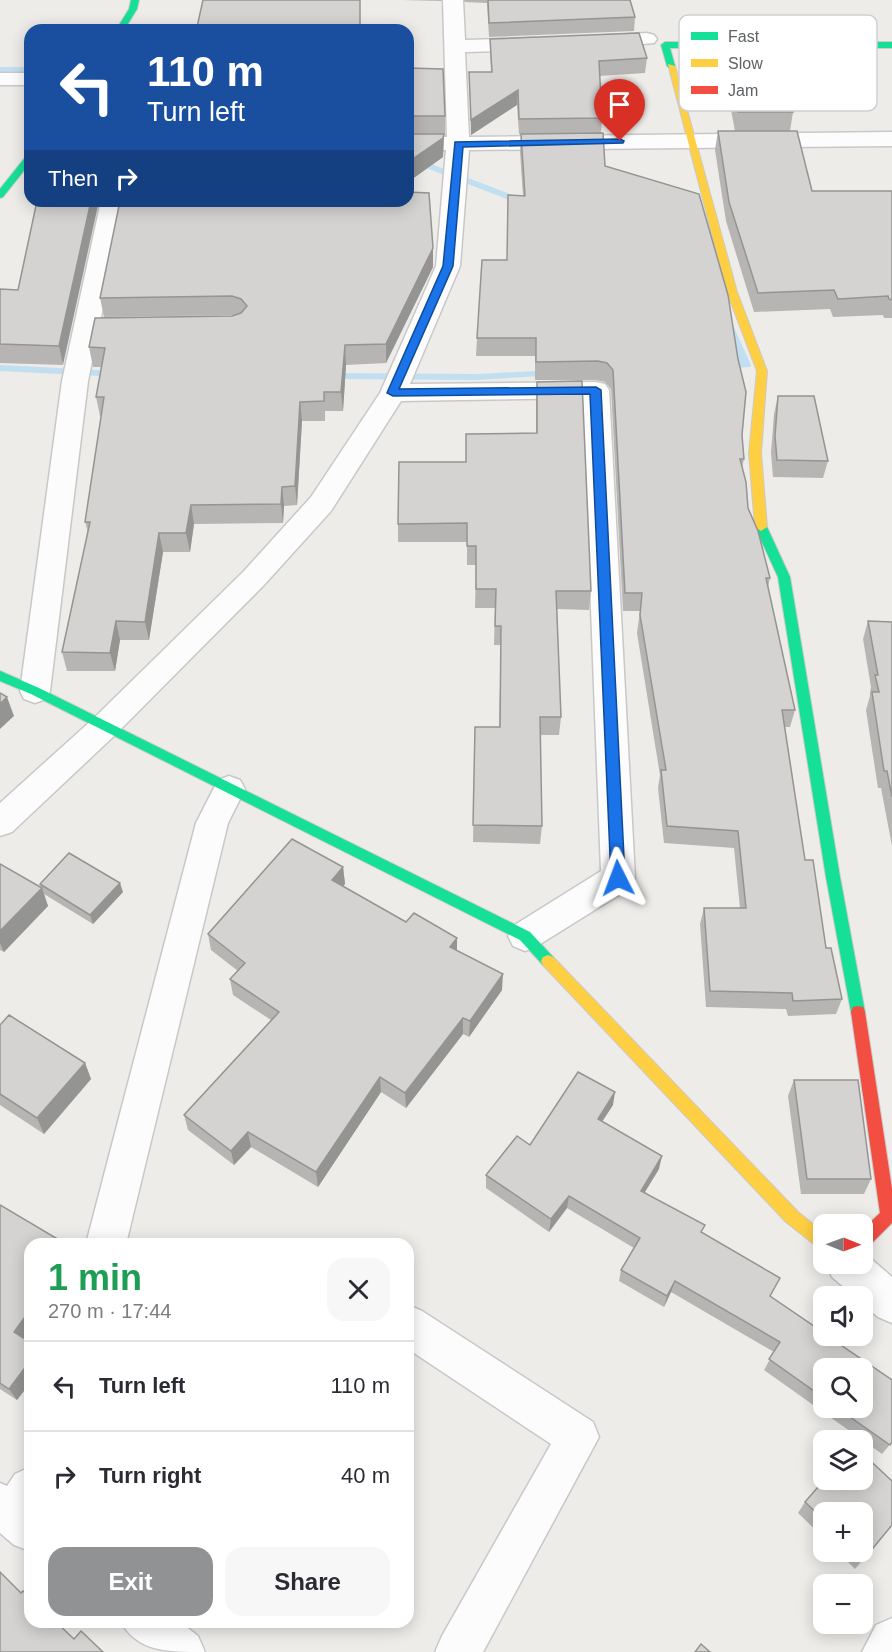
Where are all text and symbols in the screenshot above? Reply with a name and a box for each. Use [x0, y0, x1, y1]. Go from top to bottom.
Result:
legend [679, 15, 877, 111]
text: Fast [728, 28, 760, 45]
icon: left [48, 48, 126, 126]
text: 110 m [147, 48, 264, 95]
text: Slow [728, 55, 763, 72]
pin [594, 79, 645, 141]
text: Jam [728, 82, 758, 99]
icon: arrive [603, 88, 636, 121]
text: Turn left [147, 97, 245, 127]
icon: right [110, 162, 143, 195]
text: Then [48, 166, 98, 191]
position arrow [586, 846, 650, 910]
north arrow [813, 1214, 873, 1274]
map controls [813, 1214, 873, 1634]
text: 1 min [48, 1257, 142, 1298]
button: close [327, 1258, 390, 1321]
button: sound [813, 1286, 873, 1346]
text: 270 m · 17:44 [48, 1300, 171, 1322]
button: search [813, 1358, 873, 1418]
icon: left [48, 1370, 81, 1403]
text: Turn left [99, 1373, 185, 1398]
text: 110 m [330, 1373, 390, 1398]
button: layers [813, 1430, 873, 1490]
icon: right [48, 1460, 81, 1493]
text: Turn right [99, 1463, 201, 1488]
text: 40 m [341, 1463, 390, 1488]
button: + [813, 1502, 873, 1562]
button: Exit [48, 1547, 213, 1616]
button: Share [225, 1547, 390, 1616]
button: − [813, 1574, 873, 1634]

